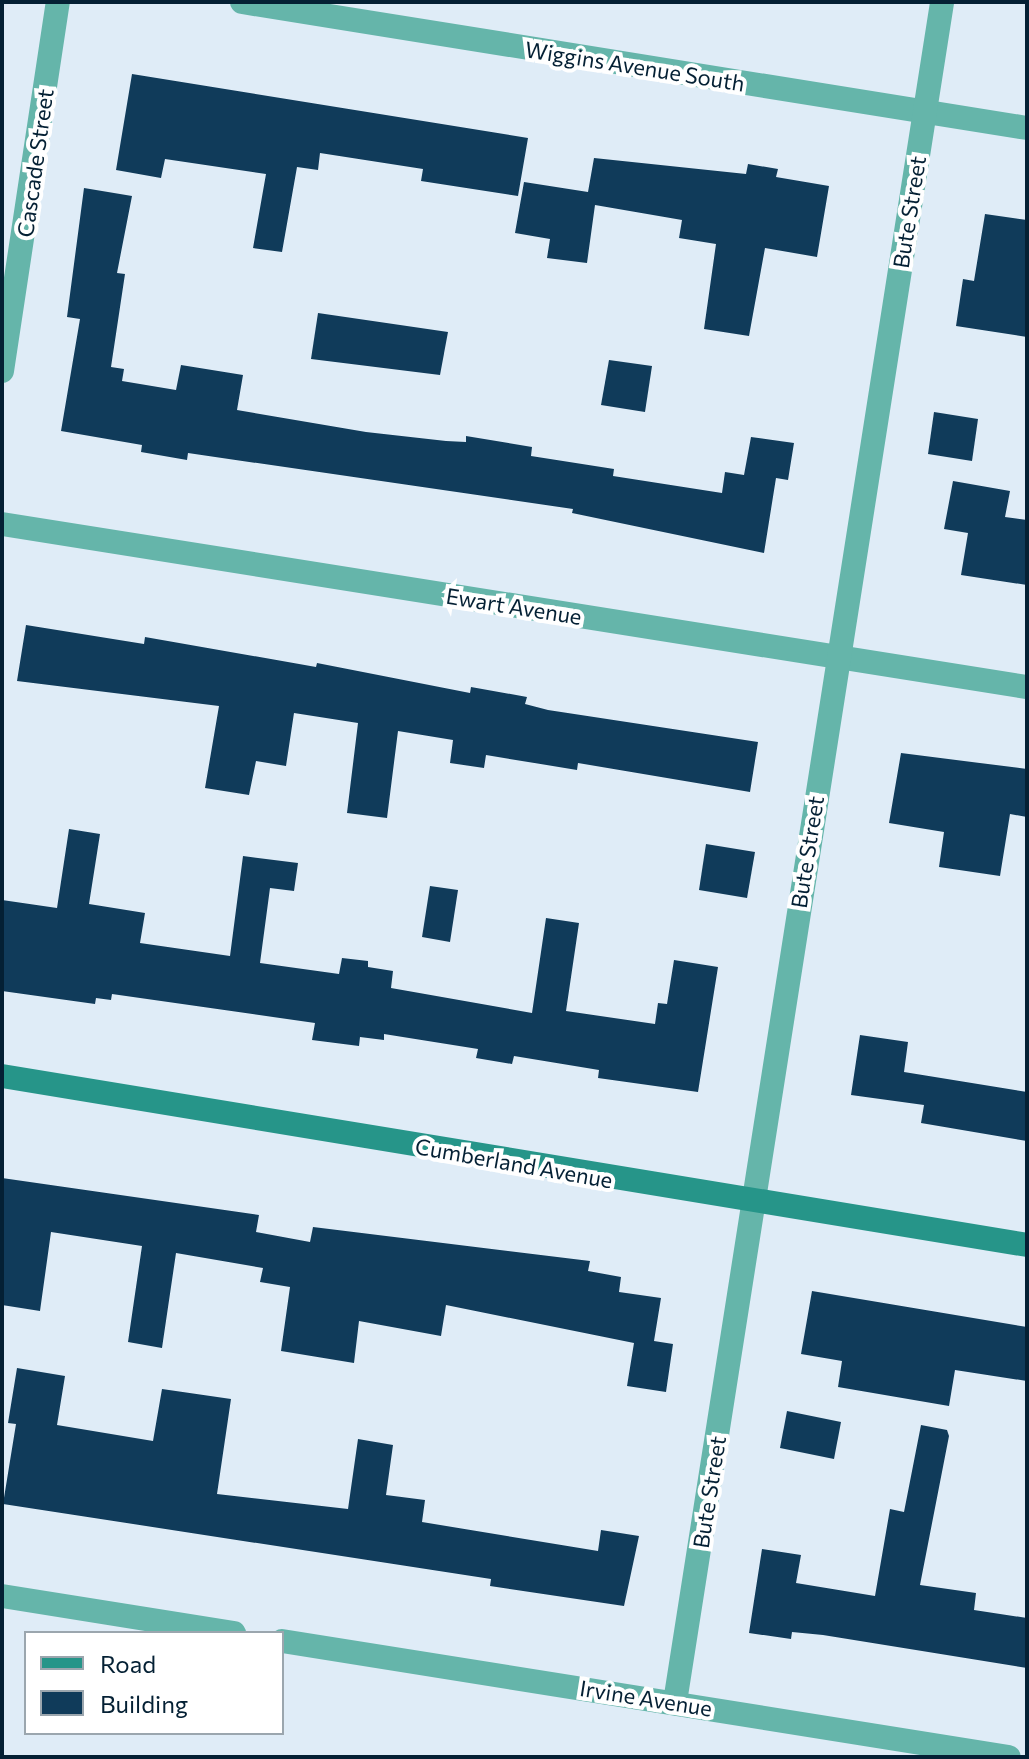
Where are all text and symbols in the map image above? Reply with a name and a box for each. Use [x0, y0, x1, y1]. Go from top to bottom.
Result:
street label: Wiggins Avenue South [523, 36, 747, 96]
street label: Cascade Street [12, 87, 58, 239]
street label: Bute Street [887, 154, 931, 270]
street label: Ewart Avenue [444, 582, 584, 630]
street label: Bute Street [785, 794, 829, 910]
street label: Cumberland Avenue [413, 1133, 615, 1193]
street label: Bute Street [687, 1434, 731, 1550]
legend [24, 1631, 284, 1735]
text: Road [100, 1649, 156, 1678]
street label: Irvine Avenue [578, 1675, 714, 1721]
text: Building [100, 1689, 188, 1718]

